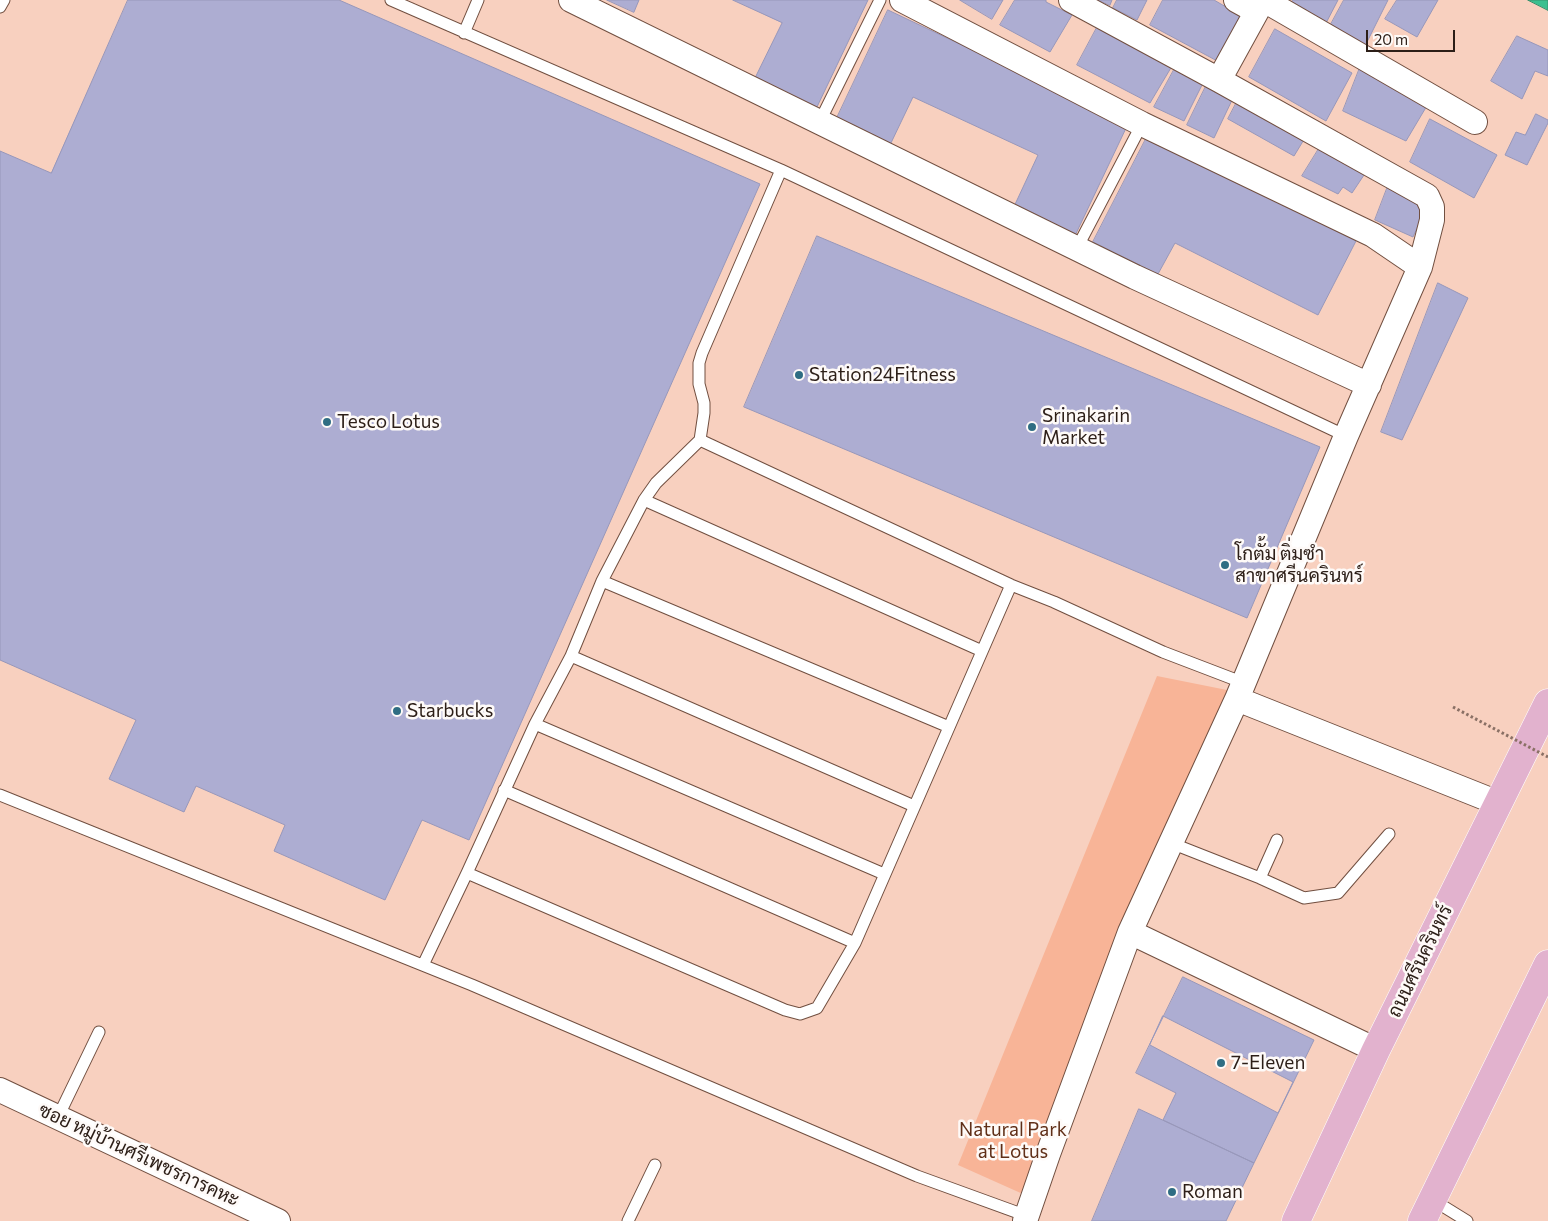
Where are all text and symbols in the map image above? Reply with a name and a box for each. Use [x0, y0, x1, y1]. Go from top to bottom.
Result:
scale bar [1368, 20, 1457, 52]
text: 20 m [1374, 30, 1408, 48]
place label: Station24Fitness [809, 364, 956, 386]
marker: Station24Fitness [793, 369, 805, 381]
place label: Srinakarin Market [1042, 405, 1130, 449]
place label: Tesco Lotus [337, 411, 440, 433]
marker: Tesco Lotus [321, 416, 333, 428]
marker: Srinakarin Market [1026, 421, 1038, 433]
place label: โกตั้ม ติ่มซำ สาขาศรีนครินทร์ [1235, 543, 1363, 587]
marker: โกตั้ม ติ่มซำ สาขาศรีนครินทร์ [1219, 559, 1231, 571]
place label: Starbucks [407, 700, 493, 722]
marker: Starbucks [391, 705, 403, 717]
street label: ถนนศรีนครินทร์ [1383, 901, 1457, 1021]
place label: 7-Eleven [1231, 1052, 1305, 1074]
marker: 7-Eleven [1215, 1057, 1227, 1069]
street label: ซอย หมู่บ้านศรีเพชรการคหะ [35, 1098, 243, 1212]
park label: Natural Park at Lotus [959, 1119, 1067, 1163]
place label: Roman [1182, 1181, 1243, 1203]
marker: Roman [1166, 1186, 1178, 1198]

